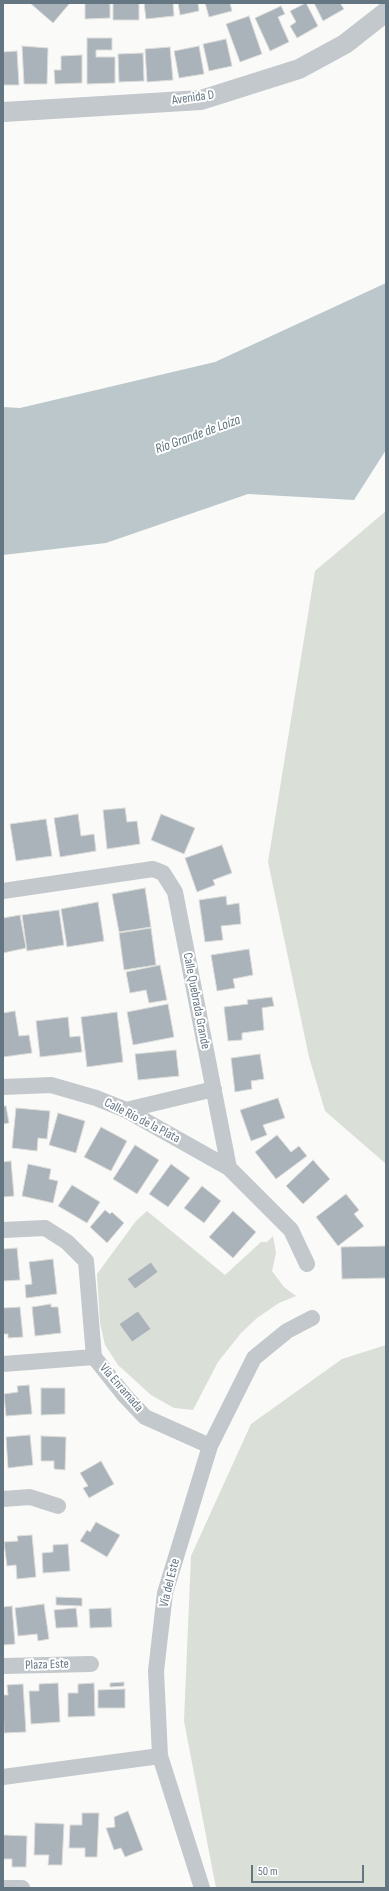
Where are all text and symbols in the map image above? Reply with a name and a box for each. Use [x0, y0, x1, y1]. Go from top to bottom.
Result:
street label: Avenida D [171, 87, 215, 109]
water label: Río Grande de Loíza [153, 412, 243, 458]
street label: Calle Quebrada Grande [179, 951, 213, 1051]
street label: Calle Río de la Plata [101, 1095, 183, 1147]
street label: Vía Enramada [96, 1361, 146, 1415]
street label: Vía del Este [156, 1557, 184, 1609]
street label: Plaza Este [25, 1656, 69, 1674]
scale bar [253, 1857, 366, 1883]
text: 50 m [258, 1864, 278, 1879]

